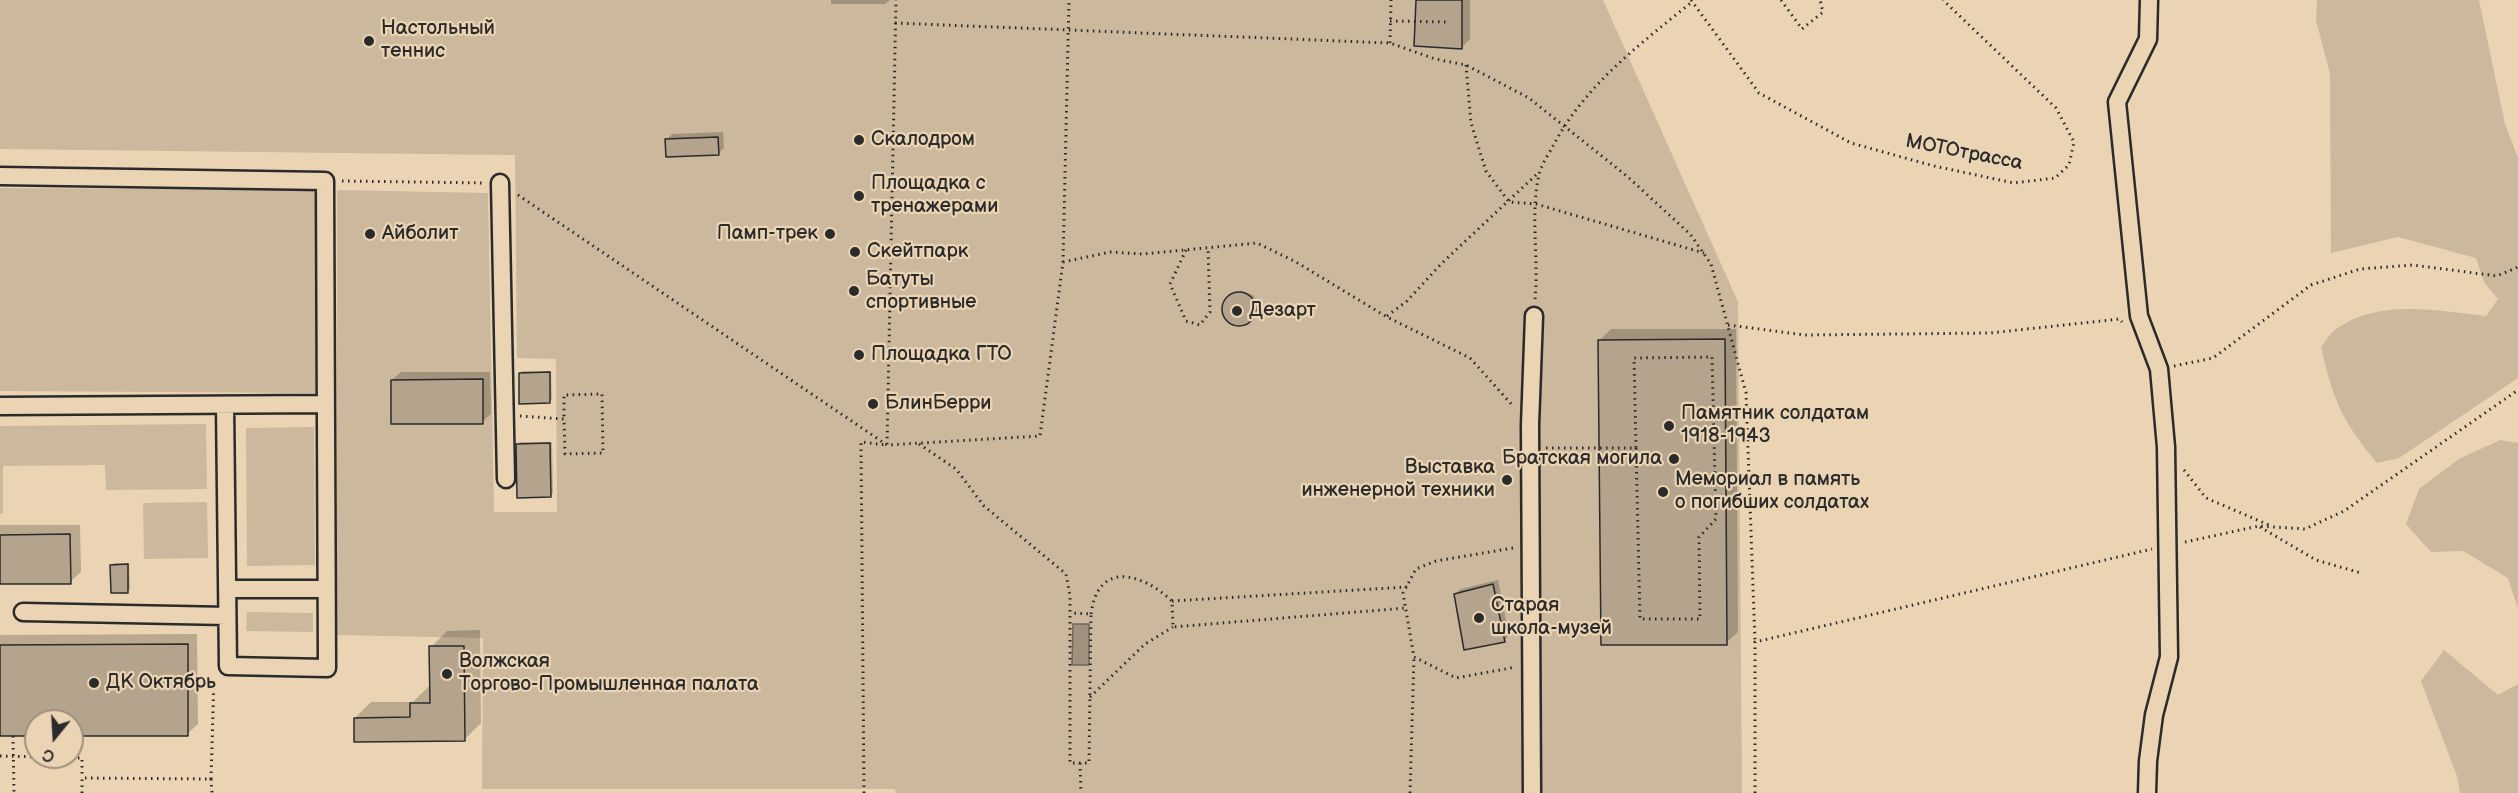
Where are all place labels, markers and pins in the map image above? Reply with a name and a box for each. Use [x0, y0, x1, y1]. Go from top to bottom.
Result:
place label: Настольный теннис [381, 17, 495, 64]
marker: Настольный теннис [362, 34, 376, 48]
place label: Скалодром [871, 128, 975, 152]
marker: Скалодром [852, 133, 866, 147]
place label: Площадка с тренажерами [871, 172, 998, 219]
marker: Площадка с тренажерами [852, 189, 866, 203]
place label: Айболит [382, 222, 459, 246]
place label: Памп-трек [717, 222, 818, 246]
marker: Айболит [363, 227, 377, 241]
marker: Памп-трек [823, 227, 837, 241]
place label: Скейтпарк [867, 240, 968, 264]
marker: Скейтпарк [848, 245, 862, 259]
place label: Батуты спортивные [866, 268, 976, 315]
marker: Батуты спортивные [847, 284, 861, 298]
place label: Дезарт [1249, 299, 1316, 323]
marker: Дезарт [1230, 304, 1244, 318]
place label: Площадка ГТО [871, 343, 1012, 367]
marker: Площадка ГТО [852, 348, 866, 362]
place label: БлинБерри [885, 392, 991, 416]
marker: БлинБерри [866, 397, 880, 411]
place label: Памятник солдатам 1918-1943 [1681, 402, 1869, 449]
marker: Памятник солдатам 1918-1943 [1662, 419, 1676, 433]
place label: Братская могила [1502, 447, 1662, 471]
marker: Братская могила [1667, 452, 1681, 466]
place label: Выставка инженерной техники [1301, 456, 1495, 503]
place label: Мемориал в память о погибших солдатах [1675, 468, 1869, 515]
marker: Выставка инженерной техники [1500, 473, 1514, 487]
marker: Мемориал в память о погибших солдатах [1656, 485, 1670, 499]
place label: Старая школа-музей [1491, 594, 1612, 641]
marker: Старая школа-музей [1472, 611, 1486, 625]
place label: Волжская Торгово-Промышленная палата [459, 650, 759, 697]
marker: Волжская Торгово-Промышленная палата [440, 667, 454, 681]
place label: ДК Октябрь [106, 671, 216, 695]
marker: ДК Октябрь [87, 676, 101, 690]

